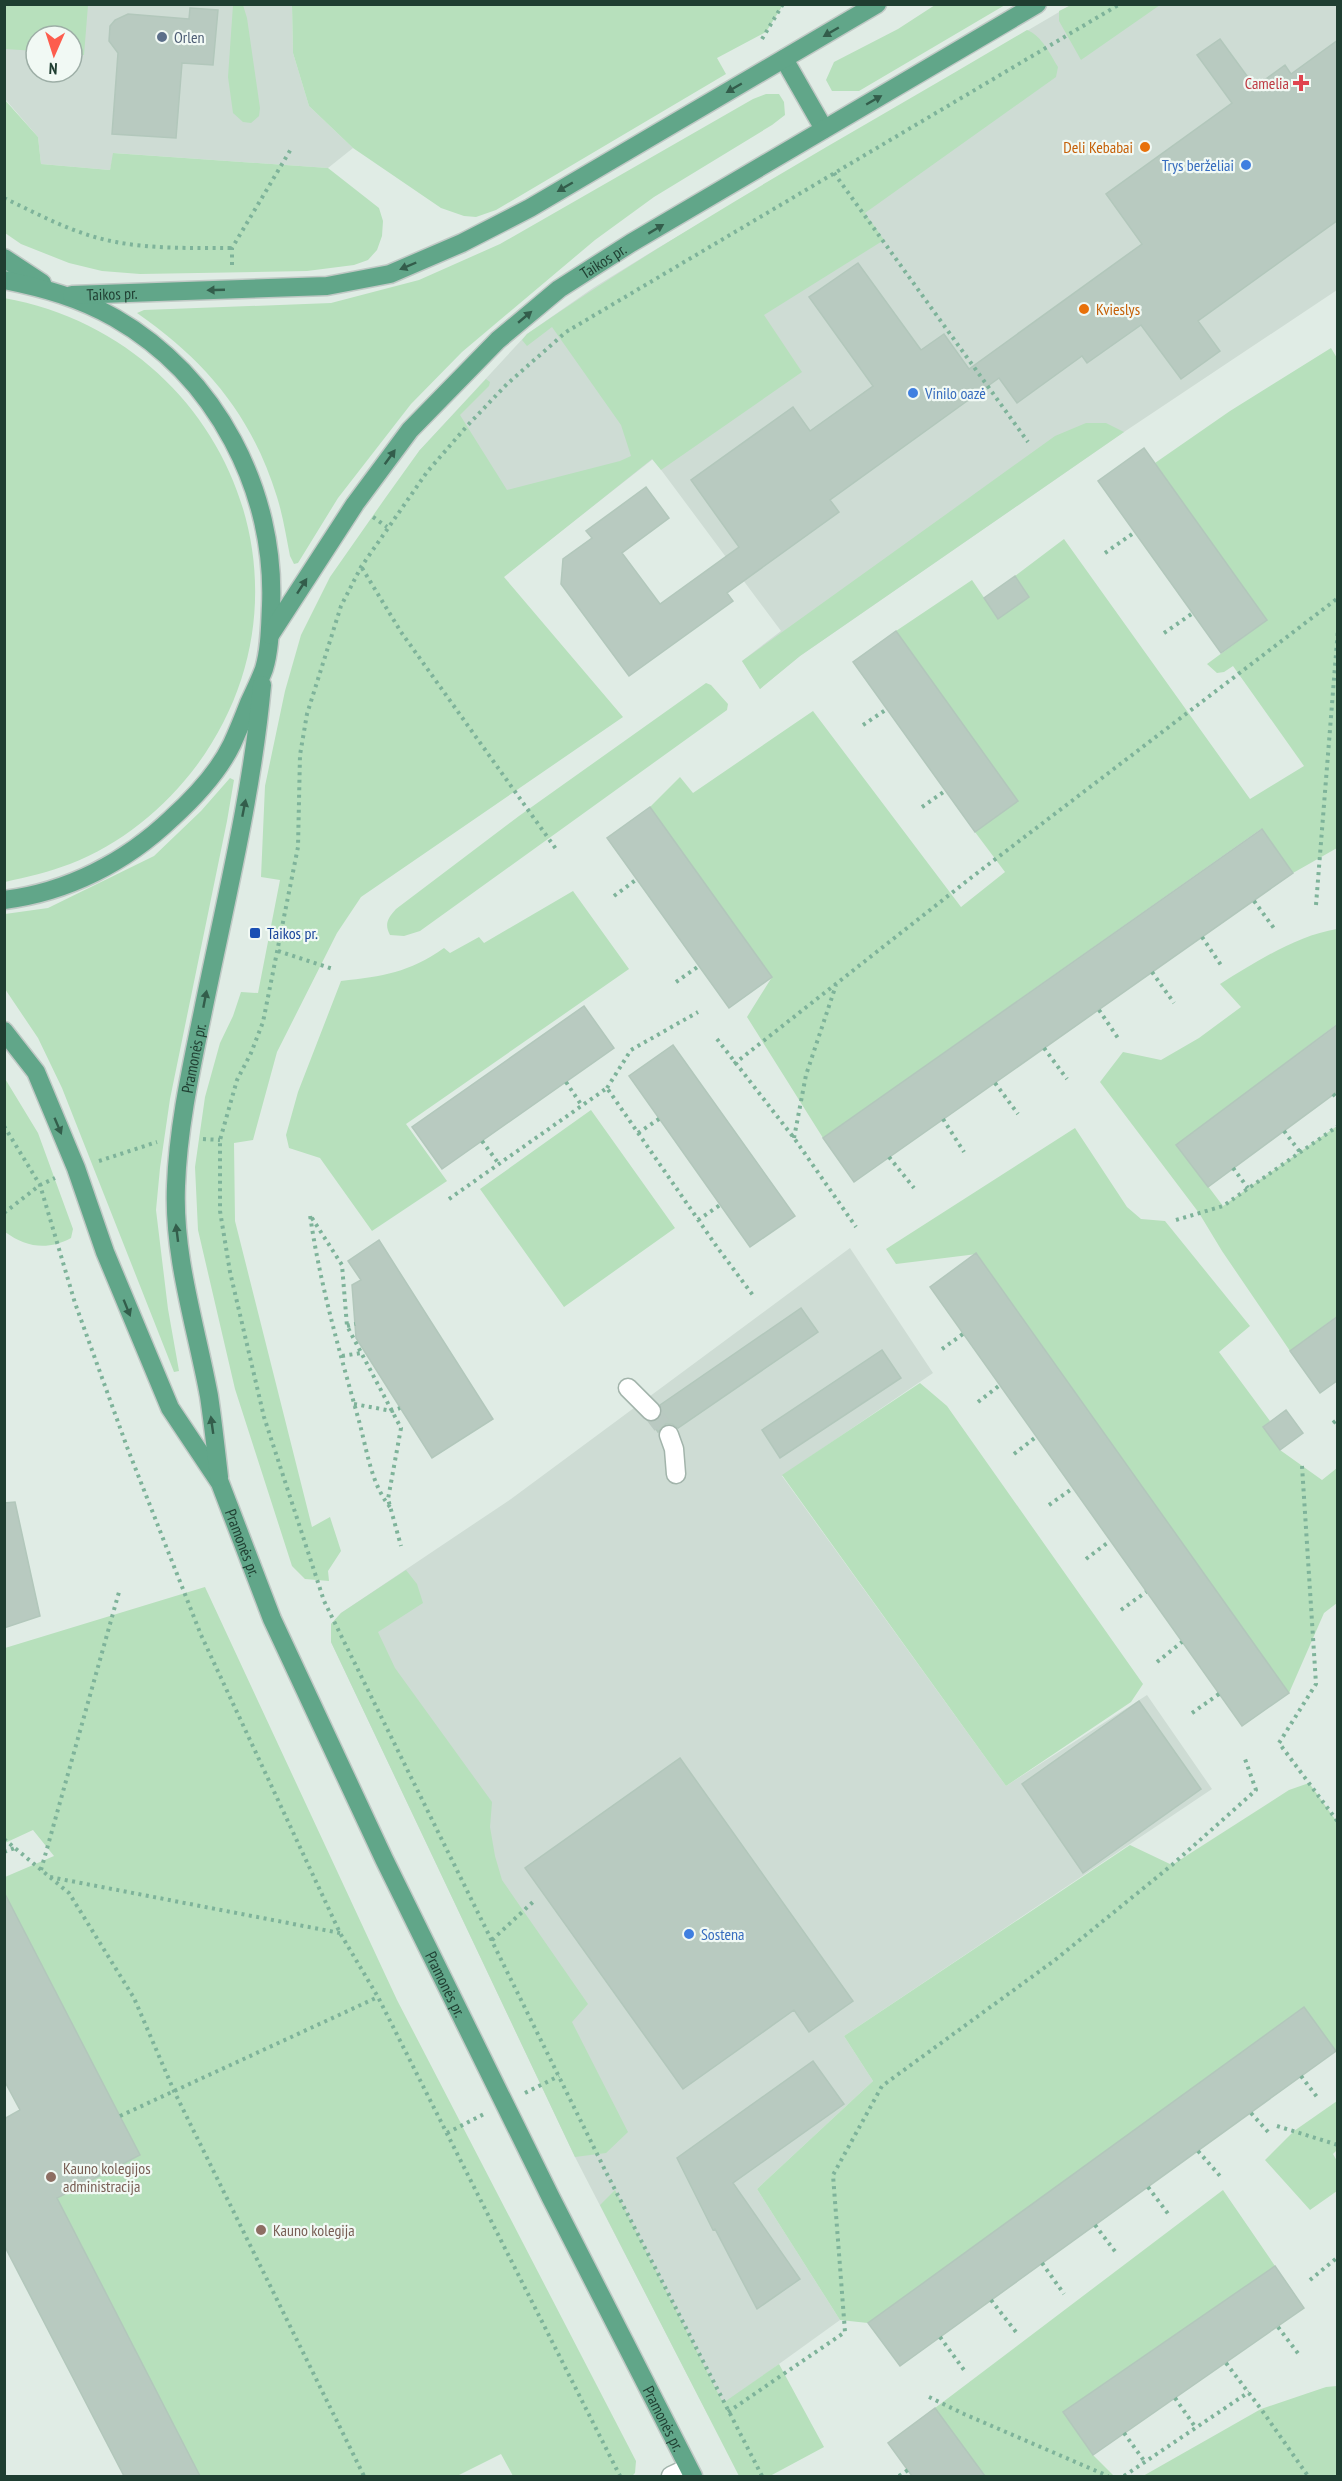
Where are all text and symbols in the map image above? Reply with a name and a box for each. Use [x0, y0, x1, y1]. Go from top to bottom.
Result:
north arrow [24, 24, 84, 84]
one-way arrow [822, 26, 839, 36]
place label: Orlen [174, 27, 205, 47]
marker: Orlen [155, 30, 169, 44]
text: N [48, 59, 58, 79]
place label: Camelia [1245, 73, 1289, 93]
marker: Camelia [1294, 76, 1308, 90]
one-way arrow [725, 83, 742, 93]
one-way arrow [866, 94, 882, 105]
place label: Deli Kebabai [1063, 137, 1133, 157]
marker: Deli Kebabai [1138, 140, 1152, 154]
place label: Trys berželiai [1162, 155, 1234, 175]
marker: Trys berželiai [1239, 158, 1253, 172]
one-way arrow [556, 182, 573, 192]
one-way arrow [648, 223, 664, 234]
street label: Taikos pr. [576, 239, 630, 283]
one-way arrow [399, 262, 417, 272]
street label: Taikos pr. [86, 283, 138, 304]
one-way arrow [206, 285, 225, 295]
place label: Kvieslys [1096, 299, 1140, 319]
marker: Kvieslys [1077, 302, 1091, 316]
one-way arrow [517, 311, 533, 324]
place label: Vinilo oazė [924, 383, 986, 403]
marker: Vinilo oazė [906, 386, 920, 400]
one-way arrow [384, 450, 396, 466]
one-way arrow [296, 578, 307, 594]
one-way arrow [240, 799, 250, 817]
place label: Taikos pr. [267, 923, 318, 943]
marker: Taikos pr. [248, 926, 262, 940]
one-way arrow [201, 989, 210, 1008]
street label: Pramonės pr. [177, 1021, 210, 1095]
one-way arrow [54, 1117, 63, 1135]
one-way arrow [172, 1224, 182, 1243]
one-way arrow [123, 1299, 132, 1317]
one-way arrow [208, 1415, 217, 1434]
street label: Pramonės pr. [221, 1506, 265, 1580]
place label: Sostena [701, 1924, 744, 1944]
marker: Sostena [682, 1927, 696, 1941]
street label: Pramonės pr. [421, 1948, 470, 2020]
place label: Kauno kolegijos administracija [63, 2158, 151, 2196]
marker: Kauno kolegijos administracija [44, 2170, 58, 2184]
place label: Kauno kolegija [273, 2220, 355, 2240]
marker: Kauno kolegija [254, 2223, 268, 2237]
street label: Pramonės pr. [639, 2382, 689, 2455]

